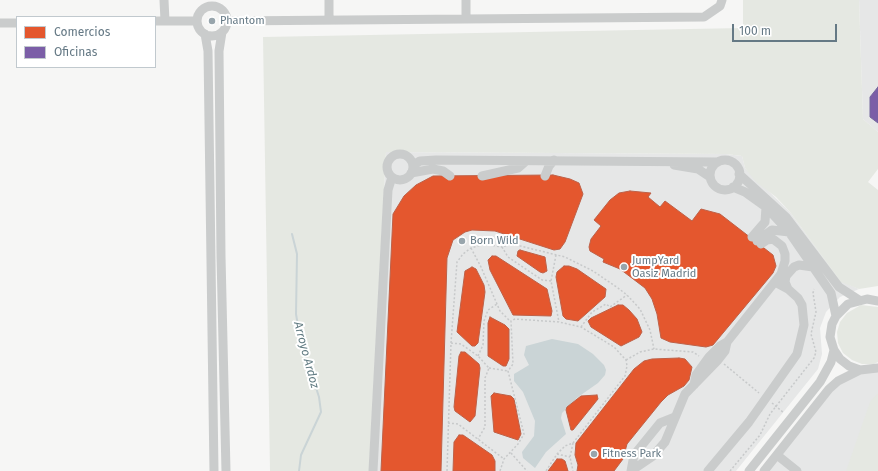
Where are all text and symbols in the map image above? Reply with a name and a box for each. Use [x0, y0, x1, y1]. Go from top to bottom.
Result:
place label: Phantom [220, 14, 265, 28]
legend [16, 16, 156, 68]
marker: Phantom [207, 16, 217, 26]
scale bar [734, 16, 839, 42]
text: 100 m [739, 24, 771, 38]
text: Comercios [54, 25, 110, 39]
text: Oficinas [54, 45, 97, 59]
place label: Born Wild [470, 234, 519, 248]
marker: Born Wild [457, 236, 467, 246]
place label: JumpYard Oasiz Madrid [632, 254, 696, 280]
marker: JumpYard Oasiz Madrid [619, 262, 629, 272]
water label: Arroyo Ardoz [290, 320, 322, 390]
place label: Fitness Park [602, 447, 661, 461]
marker: Fitness Park [589, 449, 599, 459]

